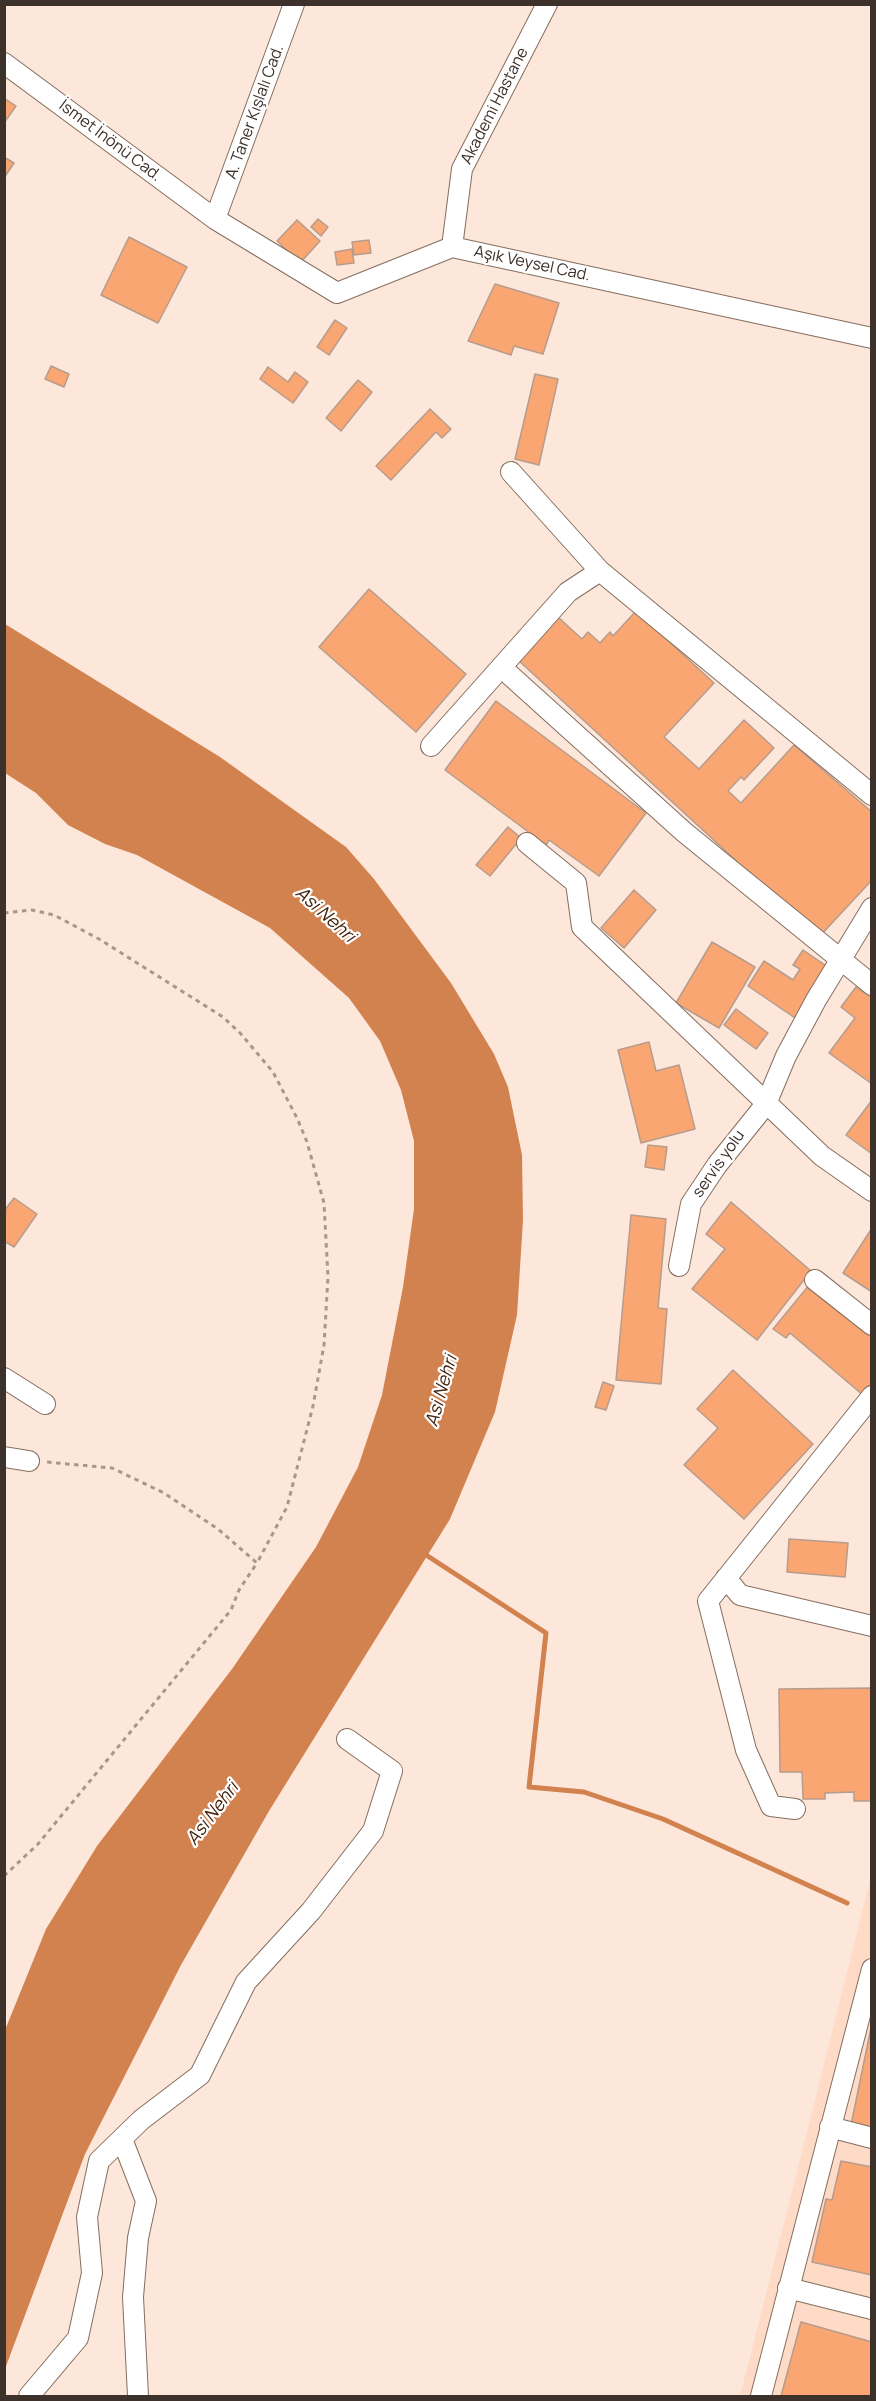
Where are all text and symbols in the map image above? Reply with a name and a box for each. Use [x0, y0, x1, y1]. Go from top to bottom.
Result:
street label: A. Taner Kışlalı Cad. [222, 42, 288, 182]
street label: Akademi Hastane [457, 44, 533, 168]
street label: İsmet İnönü Cad. [55, 96, 165, 186]
street label: Aşık Veysel Cad. [472, 242, 592, 286]
water label: Asi Nehri [291, 883, 359, 947]
street label: servis yolu [689, 1127, 749, 1201]
water label: Asi Nehri [422, 1353, 462, 1429]
water label: Asi Nehri [182, 1778, 244, 1850]

